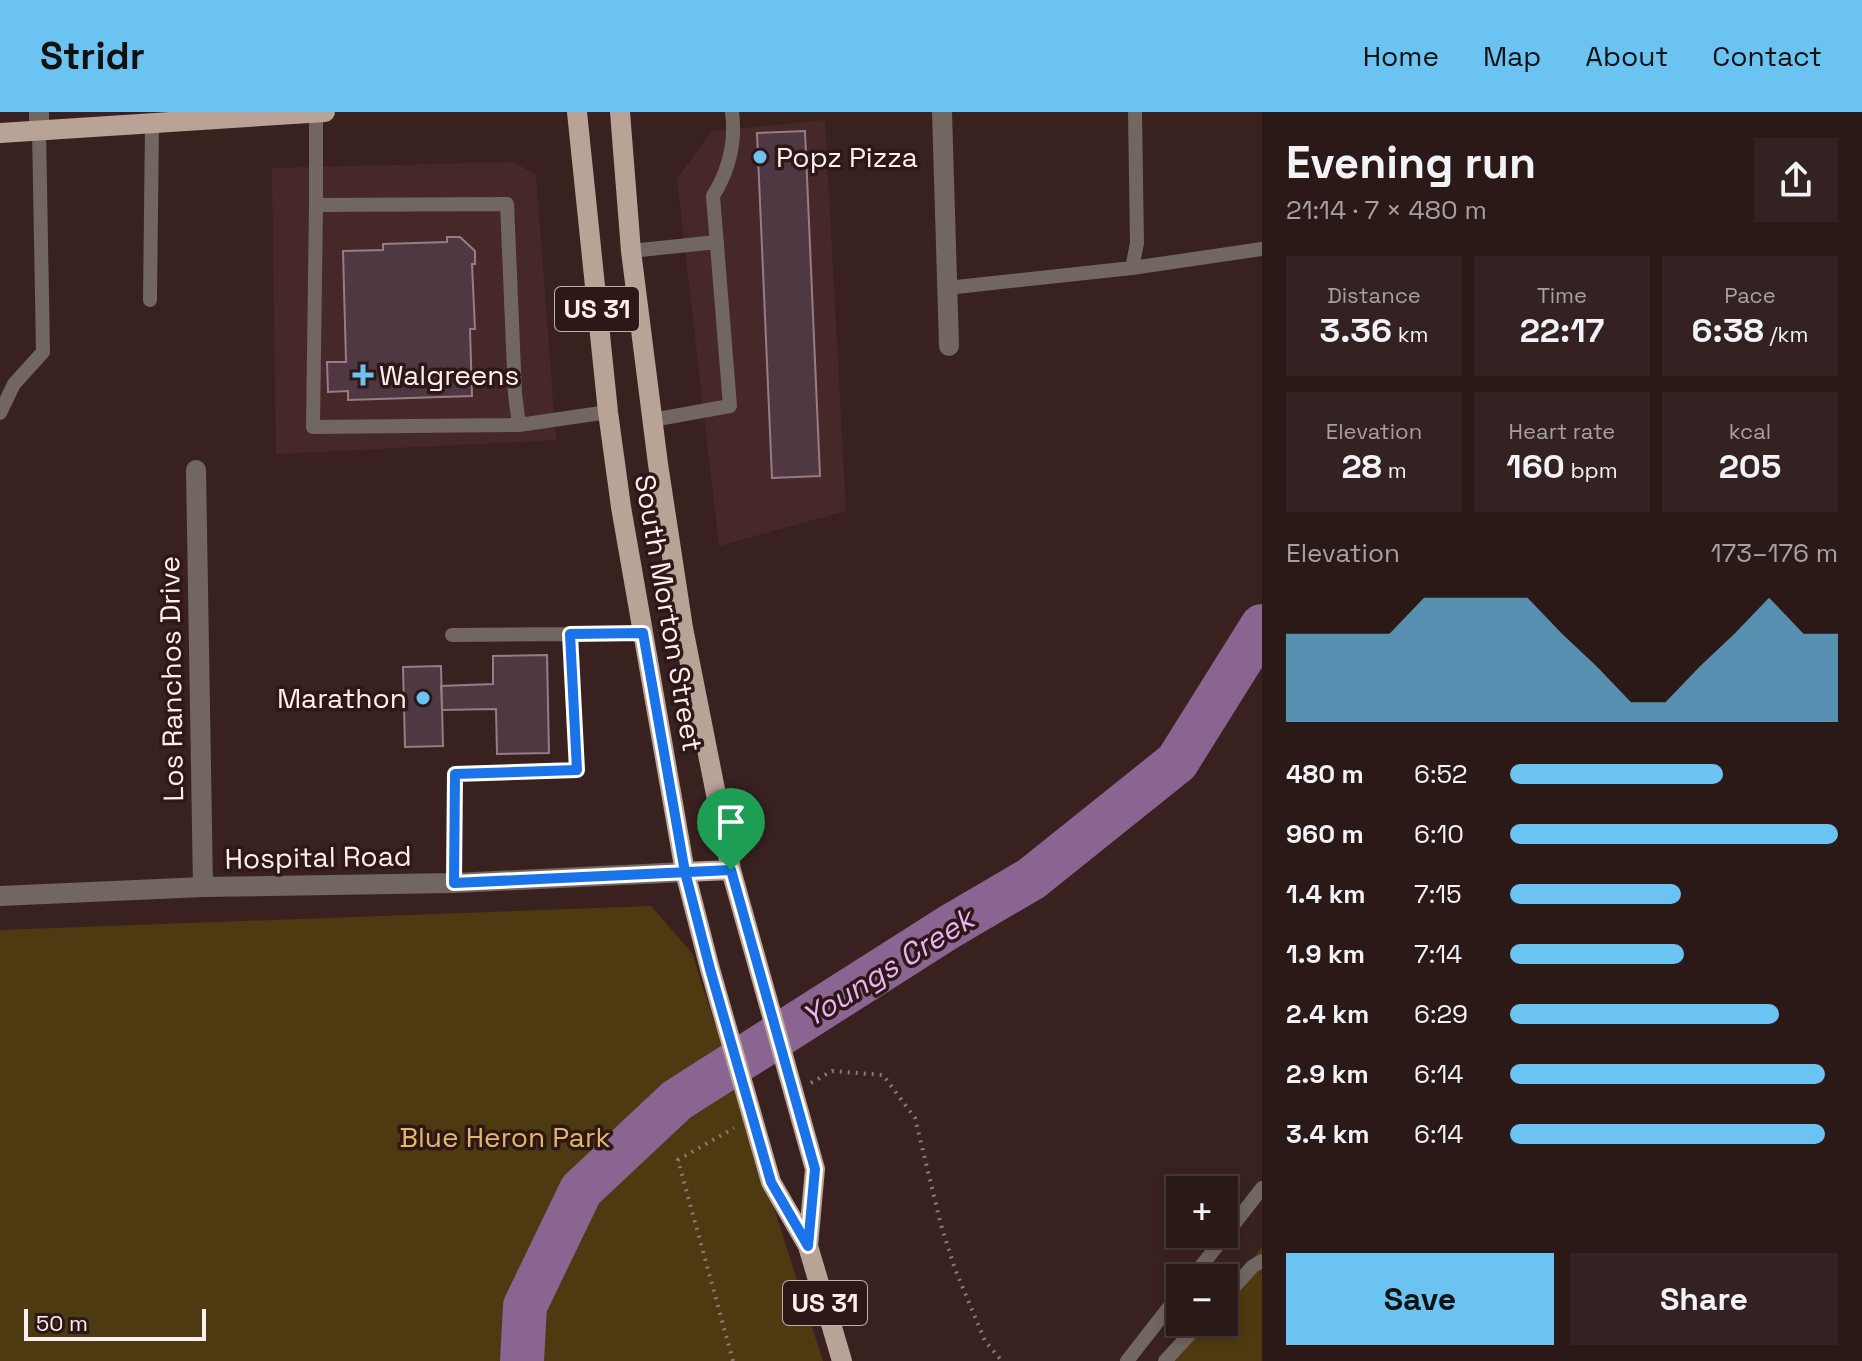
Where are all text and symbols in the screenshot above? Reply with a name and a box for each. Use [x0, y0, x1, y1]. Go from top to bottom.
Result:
text: Stridr [40, 32, 145, 80]
text: Home [1363, 38, 1439, 74]
text: Map [1483, 38, 1541, 74]
text: About [1585, 38, 1668, 74]
text: Contact [1712, 38, 1822, 74]
text: Evening run [1286, 135, 1536, 191]
button: share [1754, 138, 1838, 222]
place label: Popz Pizza [776, 139, 918, 175]
marker: Popz Pizza [751, 148, 769, 166]
text: 21:14 · 7 × 480 m [1286, 193, 1487, 227]
text: Distance [1327, 281, 1421, 309]
text: Time [1537, 281, 1587, 309]
text: Pace [1724, 281, 1776, 309]
road number: US 31 [555, 287, 639, 331]
text: 3.36 [1320, 309, 1392, 352]
text: 22:17 [1520, 309, 1604, 352]
text: 6:38 [1692, 309, 1764, 352]
text: km [1392, 320, 1428, 348]
text: /km [1764, 320, 1808, 348]
place label: Walgreens [379, 357, 519, 393]
marker: Walgreens [354, 366, 372, 384]
text: Elevation [1326, 417, 1422, 445]
text: Heart rate [1509, 417, 1615, 445]
text: kcal [1729, 417, 1771, 445]
text: 28 [1341, 445, 1382, 488]
text: 160 [1506, 445, 1565, 488]
text: 205 [1719, 445, 1781, 488]
text: m [1382, 456, 1407, 484]
text: bpm [1565, 456, 1618, 484]
street label: South Morton Street [627, 472, 711, 754]
text: Elevation [1286, 536, 1400, 570]
text: 173–176 m [1711, 536, 1838, 570]
street label: Los Ranchos Drive [151, 556, 191, 802]
place label: Marathon [277, 680, 407, 716]
marker: Marathon [414, 689, 432, 707]
text: 480 m [1286, 757, 1364, 791]
text: 6:52 [1414, 757, 1468, 791]
pin [697, 788, 765, 870]
icon: arrive [709, 800, 753, 844]
text: 960 m [1286, 817, 1364, 851]
text: 6:10 [1414, 817, 1464, 851]
street label: Hospital Road [224, 837, 412, 877]
text: 1.4 km [1286, 877, 1366, 911]
text: 7:15 [1414, 877, 1462, 911]
water label: Youngs Creek [795, 898, 983, 1036]
text: 1.9 km [1286, 937, 1365, 971]
text: 7:14 [1414, 937, 1462, 971]
text: 2.4 km [1286, 997, 1369, 1031]
text: 6:29 [1414, 997, 1468, 1031]
text: 2.9 km [1286, 1057, 1369, 1091]
text: 6:14 [1414, 1057, 1464, 1091]
text: 3.4 km [1286, 1117, 1370, 1151]
text: 6:14 [1414, 1117, 1464, 1151]
park label: Blue Heron Park [399, 1119, 611, 1155]
map controls [1166, 1176, 1238, 1336]
button: + [1166, 1176, 1238, 1248]
button: Save [1286, 1253, 1554, 1345]
button: Share [1570, 1253, 1838, 1345]
button: − [1166, 1264, 1238, 1336]
road number: US 31 [783, 1281, 867, 1325]
scale bar [24, 1305, 206, 1341]
text: 50 m [36, 1309, 88, 1337]

